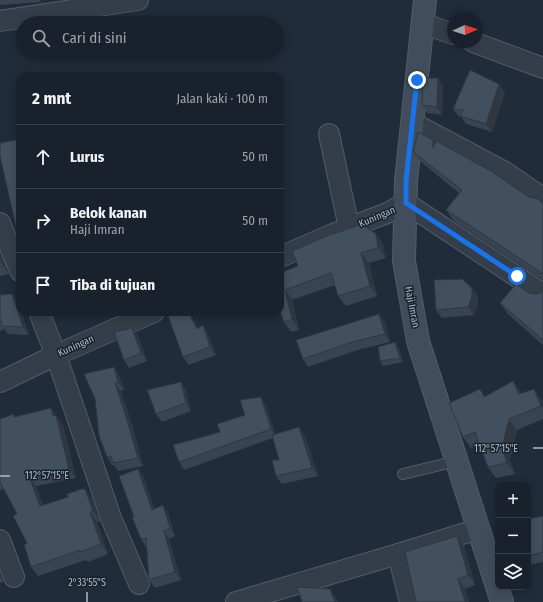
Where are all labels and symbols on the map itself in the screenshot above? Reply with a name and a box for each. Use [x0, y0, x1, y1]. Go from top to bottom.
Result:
north arrow [447, 12, 483, 48]
route end [408, 71, 426, 89]
street label: Kuningan [357, 204, 397, 230]
route start [508, 267, 526, 285]
street label: Haji Imran [402, 285, 422, 329]
street label: Kuningan [56, 333, 96, 359]
text: 112°57'15"E [474, 443, 518, 455]
text: 112°57'15"E [25, 470, 69, 482]
text: 2°33'55"S [68, 577, 106, 589]

